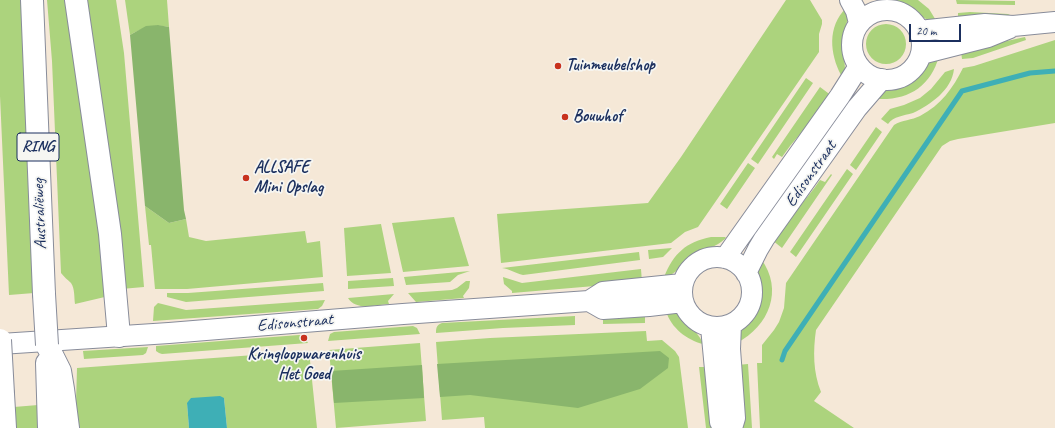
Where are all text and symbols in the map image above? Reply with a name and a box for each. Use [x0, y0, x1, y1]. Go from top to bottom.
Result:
scale bar [911, 16, 963, 42]
text: 20 m [916, 23, 936, 39]
place label: Tuinmeubelshop [566, 56, 655, 76]
marker: Tuinmeubelshop [553, 61, 563, 71]
place label: Bouwhof [573, 107, 622, 127]
marker: Bouwhof [560, 112, 570, 122]
road number: RING [17, 133, 59, 161]
street label: Edisonstraat [781, 137, 841, 211]
place label: ALLSAFE Mini Opslag [254, 158, 323, 198]
marker: ALLSAFE Mini Opslag [241, 173, 251, 183]
street label: Australiëweg [29, 178, 51, 250]
street label: Edisonstraat [256, 310, 334, 336]
marker: Kringloopwarenhuis Het Goed [299, 333, 309, 343]
place label: Kringloopwarenhuis Het Goed [247, 345, 361, 385]

